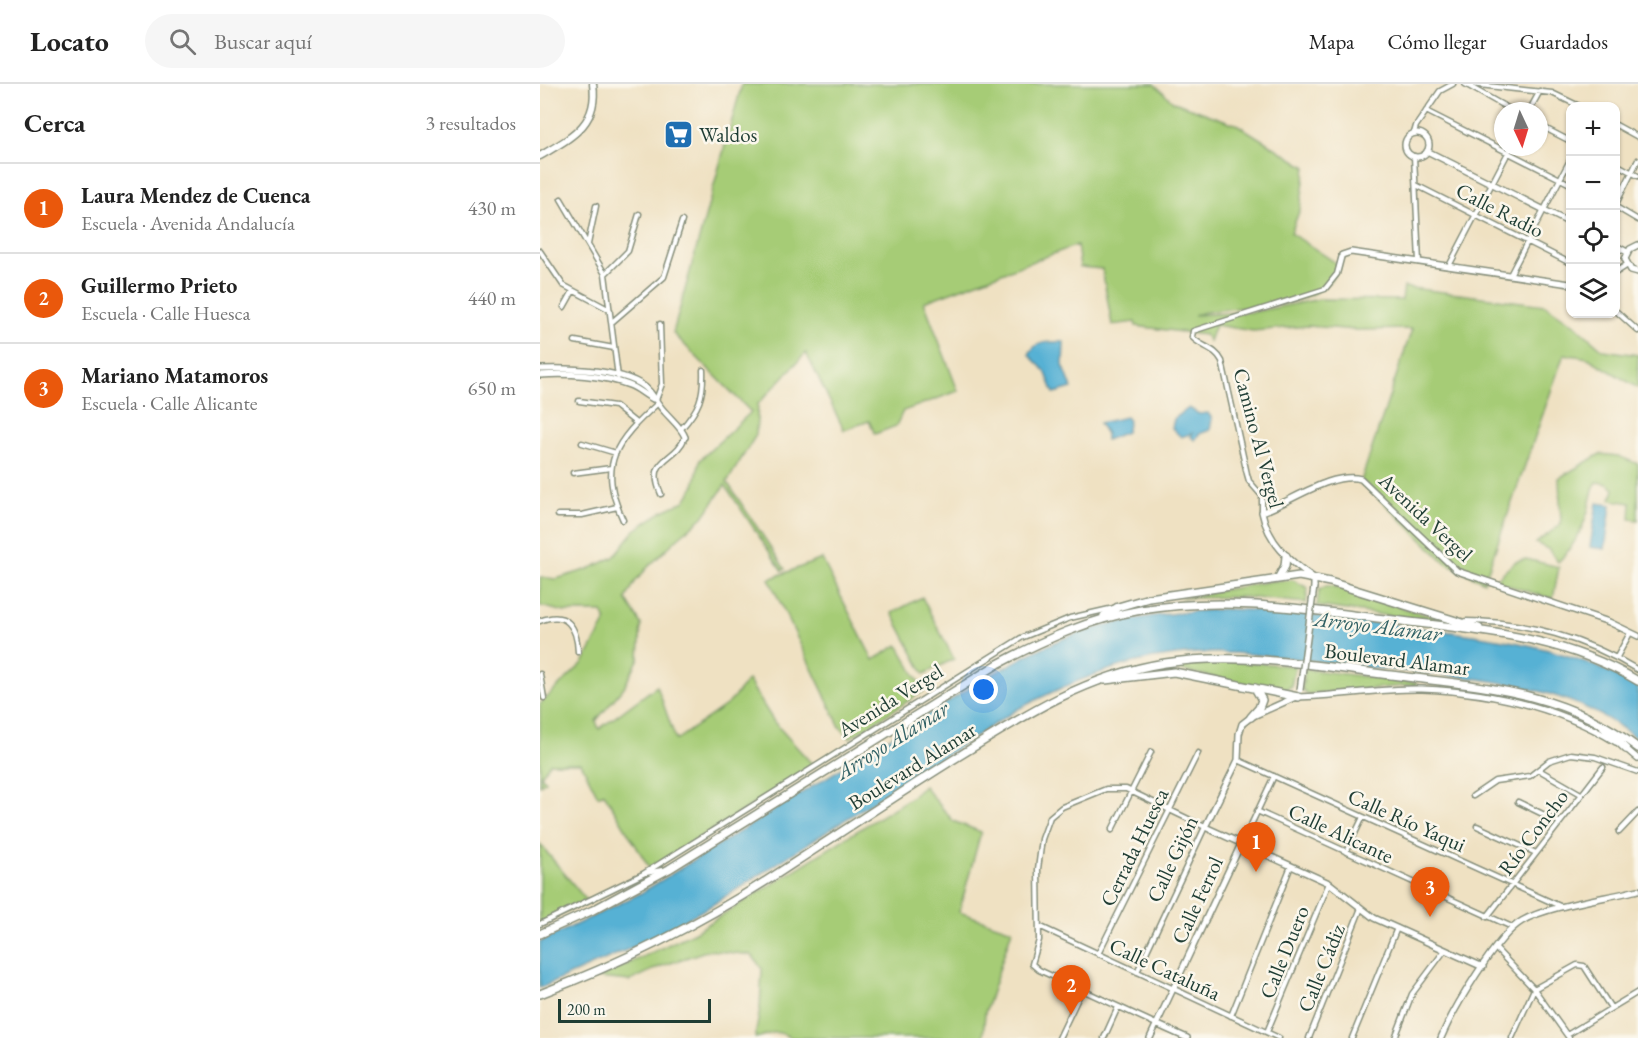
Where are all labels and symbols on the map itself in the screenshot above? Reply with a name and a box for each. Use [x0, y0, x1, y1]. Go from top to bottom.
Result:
north arrow [1494, 102, 1548, 156]
supermarket icon: Waldos [662, 118, 694, 150]
place label: Waldos [699, 121, 758, 148]
street label: Calle Radio [1451, 176, 1549, 244]
street label: Camino Al Vergel [1227, 365, 1291, 511]
street label: Avenida Vergel [1373, 466, 1479, 567]
water label: Arroyo Alamar [1311, 604, 1445, 648]
street label: Boulevard Alamar [1323, 637, 1471, 681]
street label: Avenida Vergel [832, 657, 948, 743]
your location [969, 675, 998, 704]
water label: Arroyo Alamar [828, 693, 955, 787]
street label: Boulevard Alamar [843, 716, 981, 816]
street label: Calle Río Yaqui [1344, 782, 1470, 858]
street label: Cerrada Huesca [1094, 783, 1175, 911]
street label: Río Concho [1492, 784, 1574, 880]
street label: Calle Alicante [1284, 797, 1398, 869]
street label: Calle Gijón [1140, 811, 1204, 907]
pin: 1 [1236, 822, 1276, 872]
street label: Calle Ferrol [1165, 852, 1229, 948]
pin: 3 [1410, 868, 1450, 917]
street label: Calle Duero [1253, 901, 1315, 1003]
street label: Calle Cádiz [1291, 920, 1351, 1016]
street label: Calle Cataluña [1105, 931, 1225, 1007]
pin: 2 [1052, 966, 1090, 1015]
scale bar [558, 996, 711, 1024]

